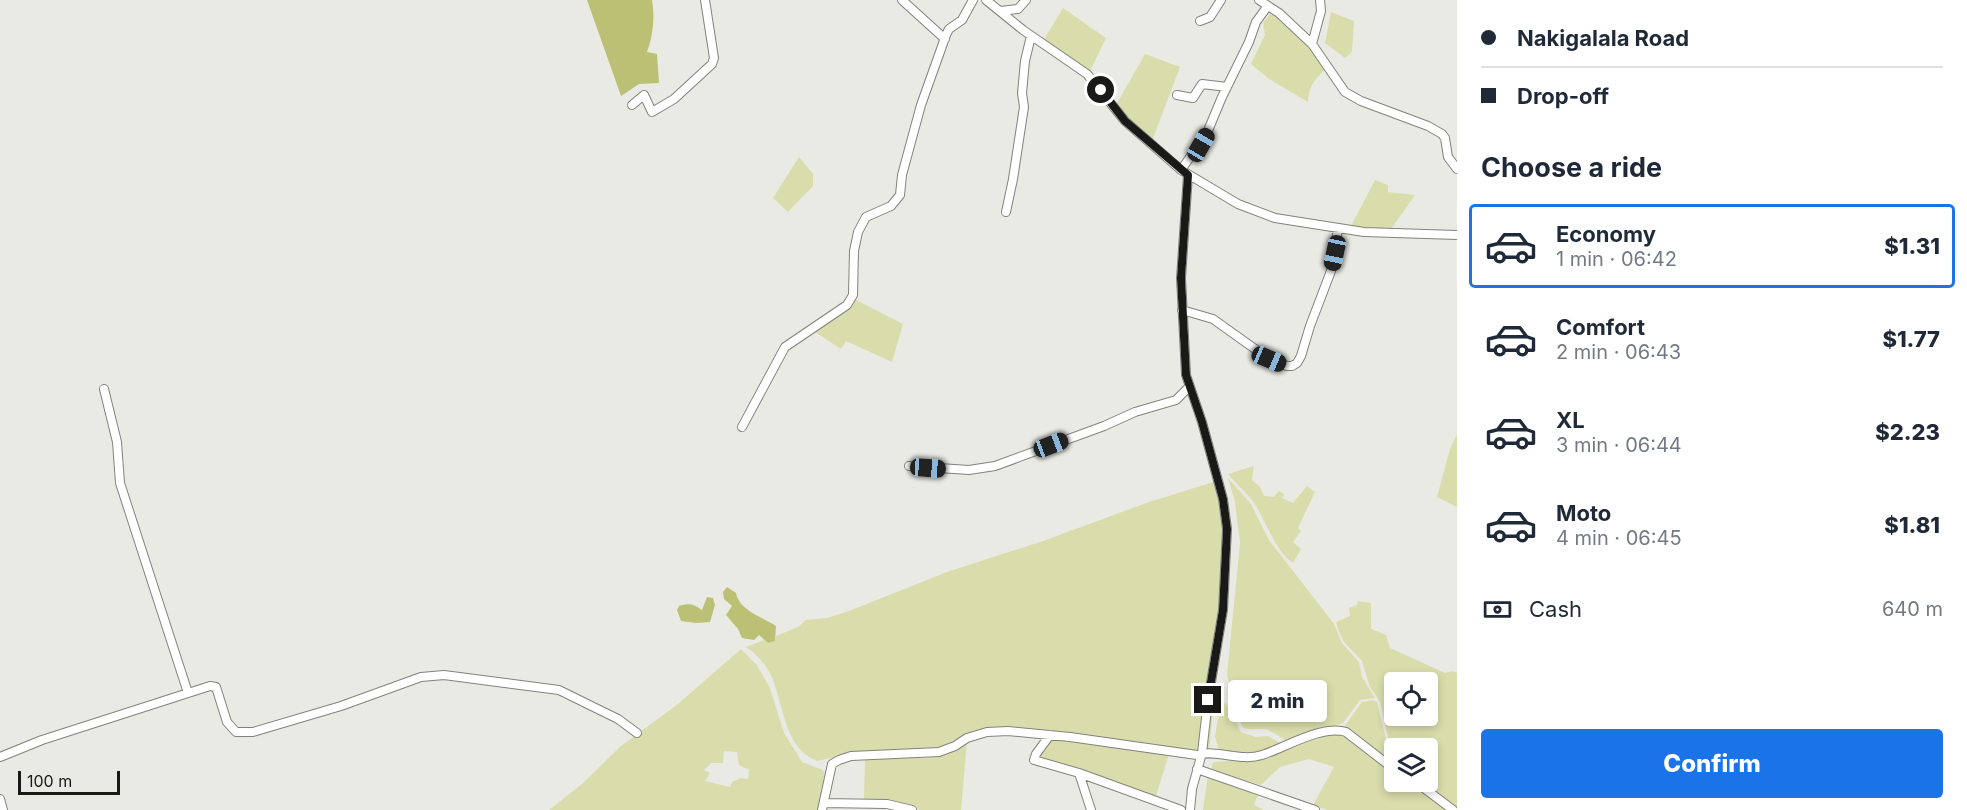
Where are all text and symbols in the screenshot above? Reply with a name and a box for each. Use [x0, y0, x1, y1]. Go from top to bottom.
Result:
text: Nakigalala Road [1517, 25, 1689, 51]
route start [1087, 76, 1114, 103]
text: Drop-off [1517, 83, 1609, 109]
car [1184, 125, 1218, 165]
text: Choose a ride [1481, 151, 1662, 184]
icon: car [1484, 219, 1538, 273]
text: Economy [1556, 221, 1656, 247]
text: $1.31 [1884, 233, 1940, 259]
car [1322, 234, 1348, 272]
text: 1 min · 06:42 [1556, 247, 1677, 271]
icon: car [1484, 312, 1538, 366]
text: Comfort [1556, 314, 1645, 340]
text: $1.77 [1882, 326, 1940, 352]
text: 2 min · 06:43 [1556, 340, 1681, 364]
car [1249, 344, 1289, 374]
icon: car [1484, 405, 1538, 459]
text: XL [1556, 407, 1585, 433]
text: $2.23 [1875, 419, 1940, 445]
car [1031, 430, 1071, 460]
text: 3 min · 06:44 [1556, 433, 1682, 457]
car [909, 458, 947, 478]
icon: car [1484, 498, 1538, 552]
text: Moto [1556, 500, 1611, 526]
text: $1.81 [1884, 512, 1940, 538]
text: 4 min · 06:45 [1556, 526, 1682, 550]
icon: cash [1481, 593, 1514, 626]
text: Cash [1529, 596, 1582, 622]
text: 640 m [1882, 597, 1943, 621]
map controls [1384, 672, 1438, 792]
button: locate [1384, 672, 1438, 726]
callout: 2 min [1229, 679, 1328, 721]
route end [1194, 686, 1221, 713]
text: 2 min [1250, 689, 1305, 713]
button: Confirm [1481, 729, 1943, 798]
button: layers [1384, 738, 1438, 792]
scale bar [18, 768, 120, 796]
text: 100 m [27, 771, 72, 791]

